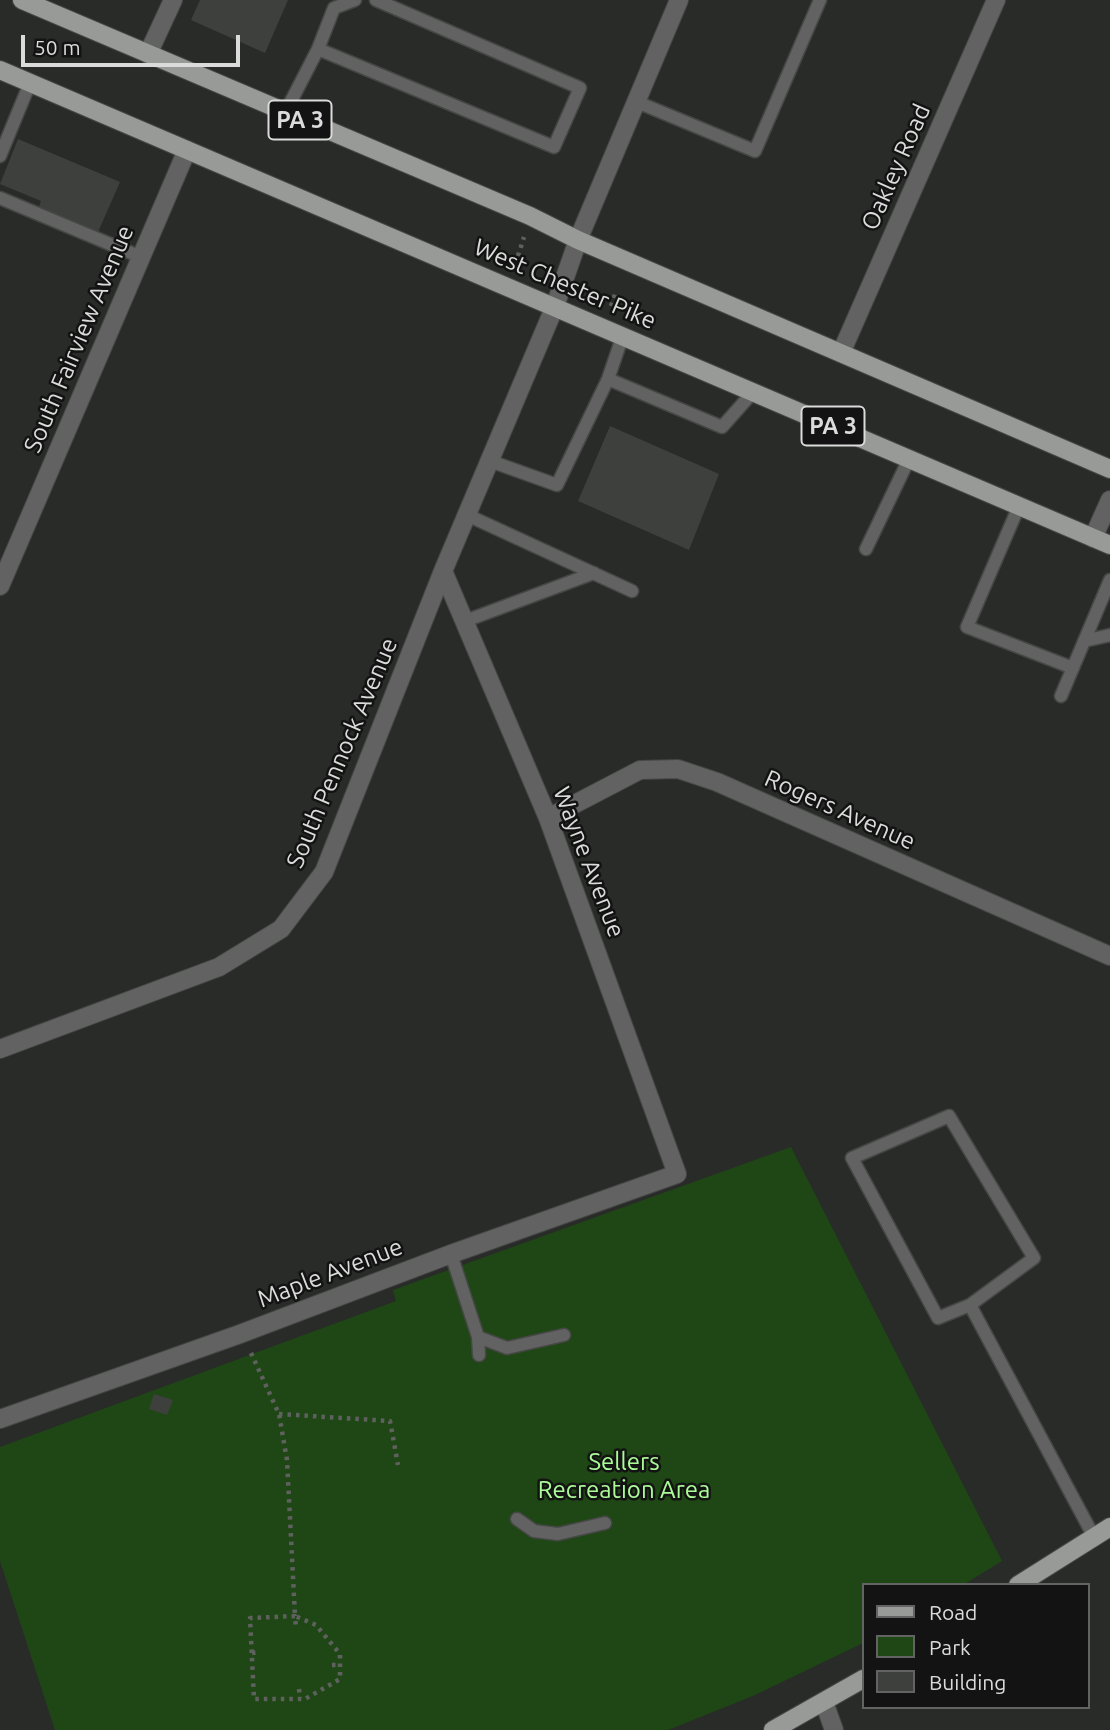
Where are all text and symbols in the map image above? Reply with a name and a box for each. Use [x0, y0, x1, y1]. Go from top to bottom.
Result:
scale bar [24, 21, 243, 65]
text: 50 m [34, 35, 81, 59]
street label: Oakley Road [855, 99, 937, 235]
road number: PA 3 [268, 100, 332, 140]
street label: South Fairview Avenue [18, 221, 140, 457]
street label: West Chester Pike [470, 233, 660, 335]
road number: PA 3 [802, 406, 864, 446]
street label: South Pennock Avenue [280, 634, 404, 872]
street label: Rogers Avenue [760, 764, 920, 856]
street label: Wayne Avenue [547, 783, 631, 941]
street label: Maple Avenue [253, 1232, 407, 1314]
park label: Sellers Recreation Area [538, 1448, 710, 1504]
legend [862, 1583, 1089, 1709]
text: Road [929, 1600, 977, 1624]
text: Park [929, 1635, 971, 1659]
text: Building [929, 1670, 1006, 1694]

